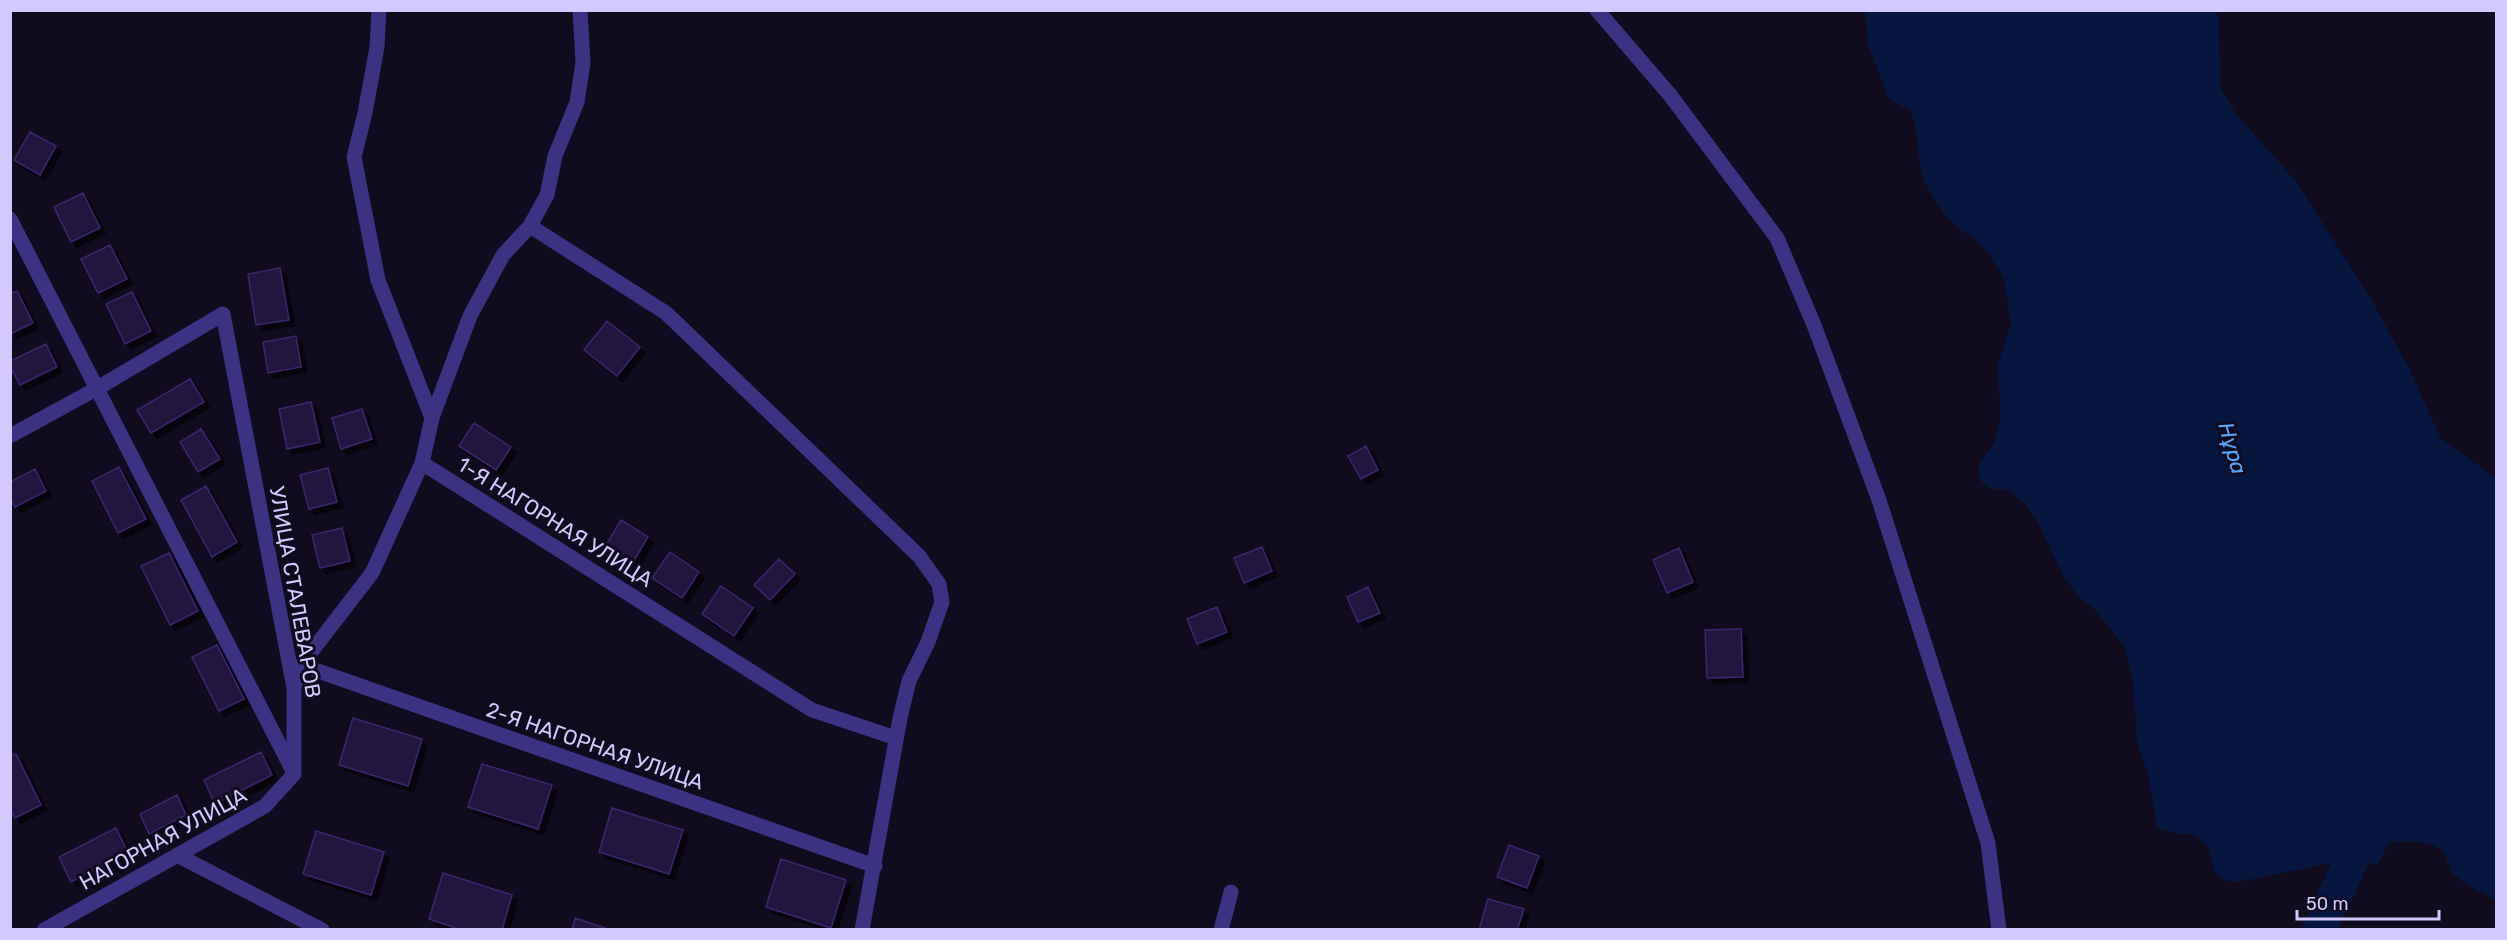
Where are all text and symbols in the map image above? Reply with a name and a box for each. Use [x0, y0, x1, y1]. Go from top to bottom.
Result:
water label: Нұра [2212, 419, 2253, 478]
street label: 1-Я НАГОРНАЯ УЛИЦА [453, 451, 657, 592]
street label: УЛИЦА СТАЛЕВАРОВ [265, 484, 326, 700]
street label: 2-Я НАГОРНАЯ УЛИЦА [483, 697, 707, 794]
street label: НАГОРНАЯ УЛИЦА [75, 782, 251, 895]
scale bar [2297, 883, 2440, 921]
text: 50 m [2306, 893, 2349, 915]

